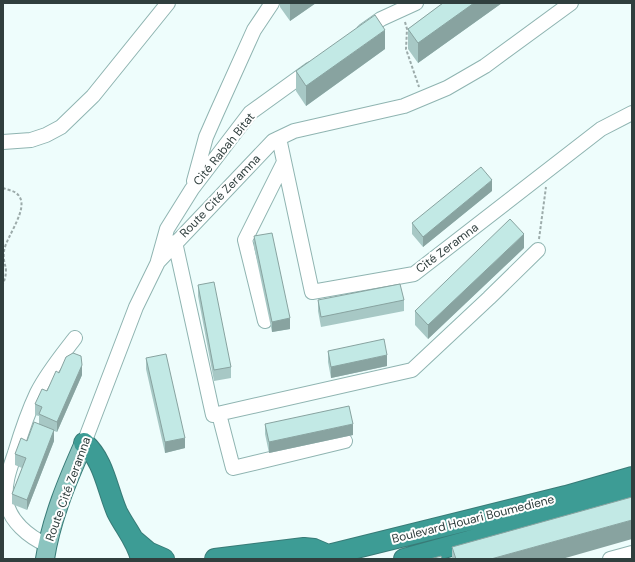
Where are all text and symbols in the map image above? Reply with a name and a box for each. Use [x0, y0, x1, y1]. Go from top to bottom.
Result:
street label: Cité Rabah Bitat [190, 109, 259, 189]
street label: Route Cité Zeramna [176, 151, 264, 241]
street label: Cité Zeramna [412, 219, 482, 277]
street label: Route Cité Zeramna [42, 435, 94, 543]
street label: Boulevard Houari Boumediene [390, 491, 556, 547]

